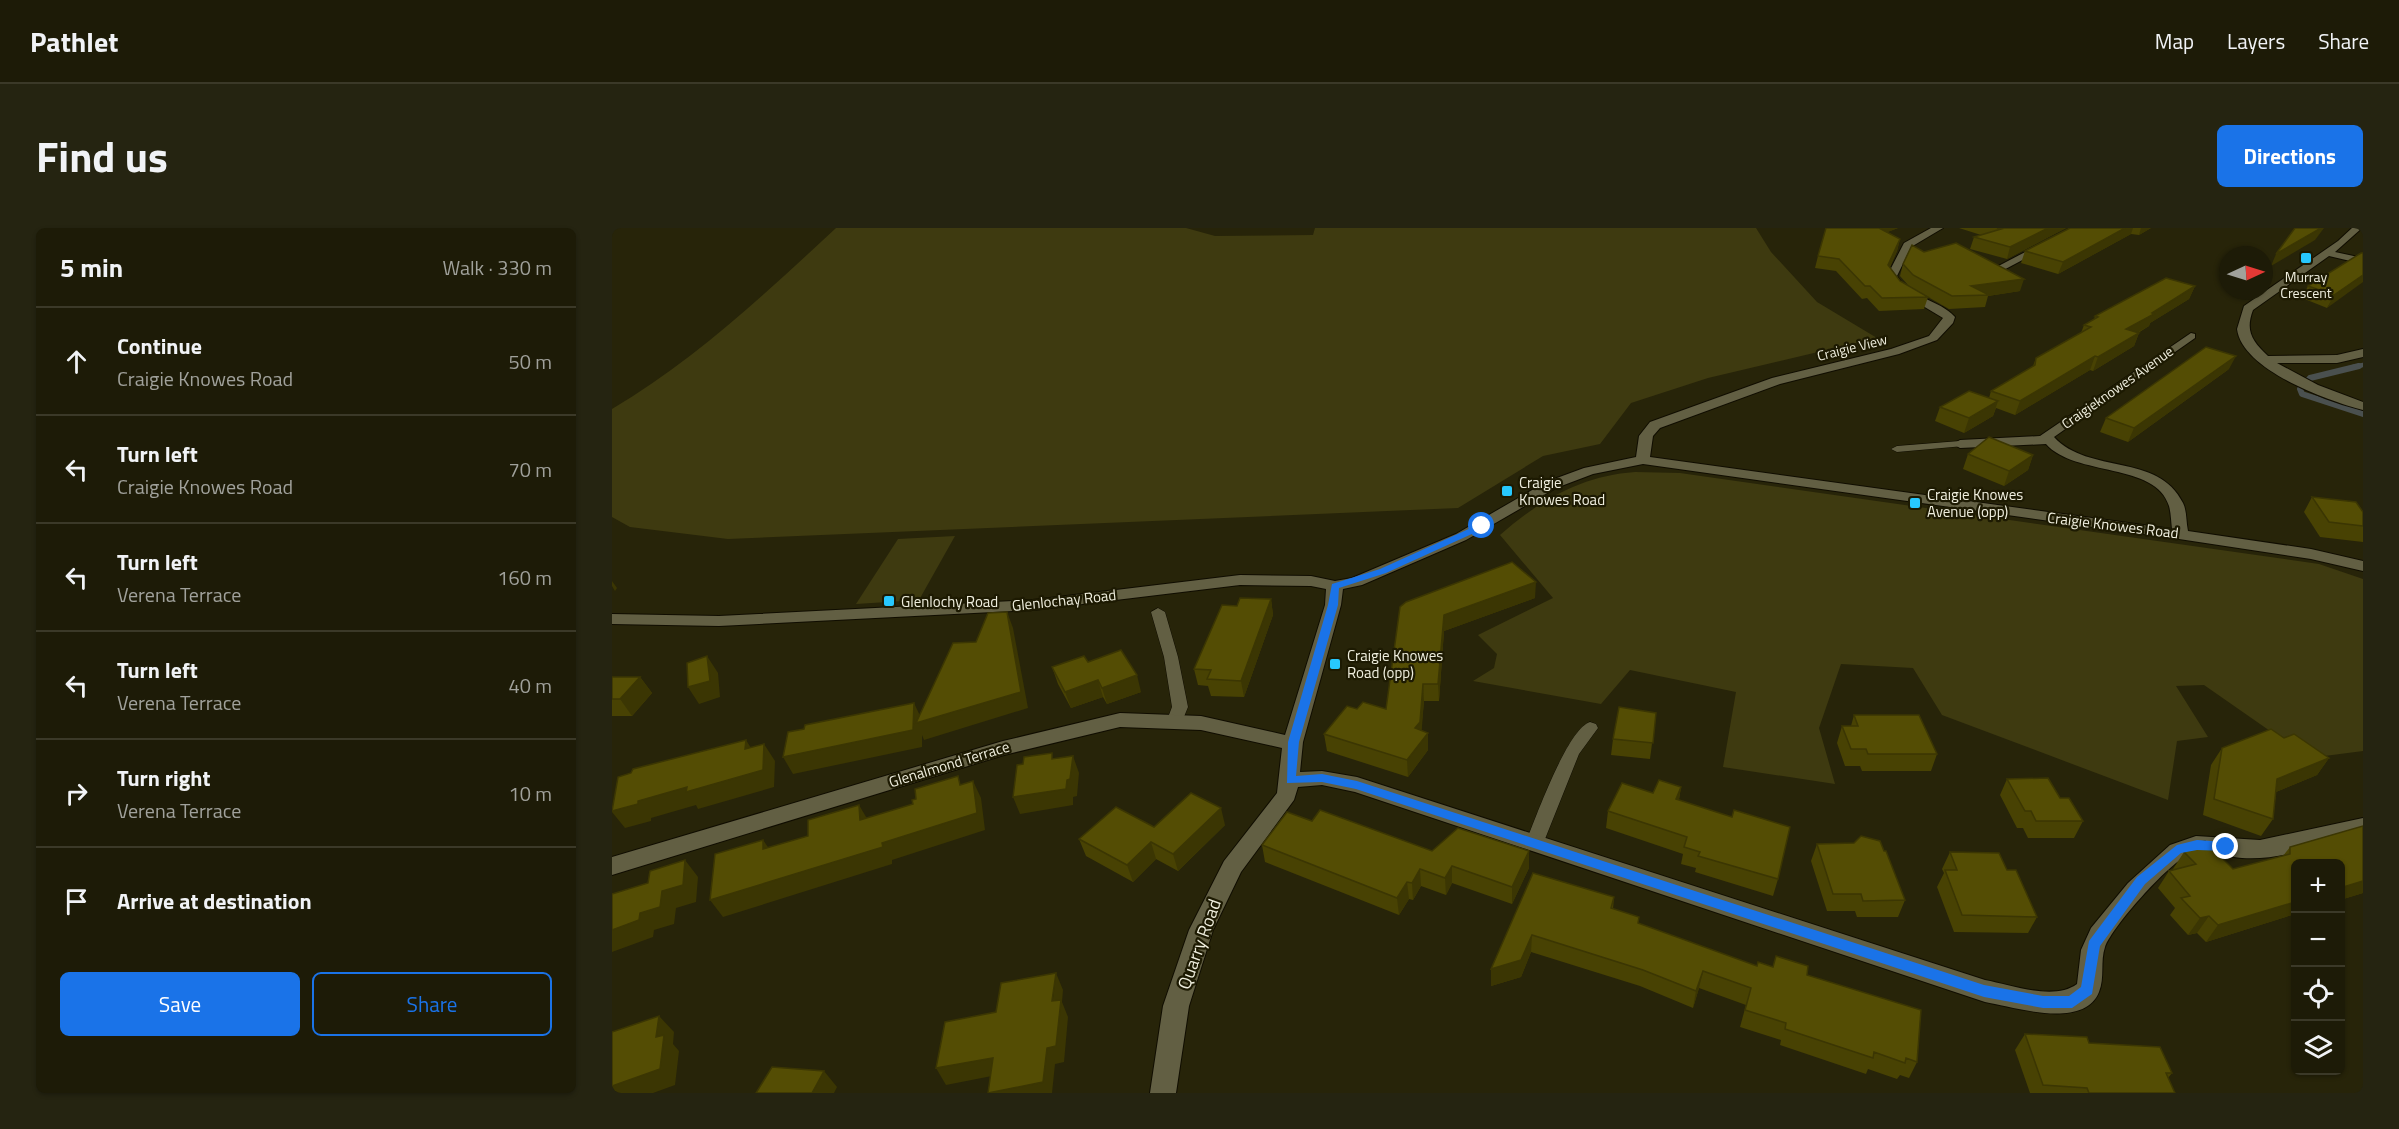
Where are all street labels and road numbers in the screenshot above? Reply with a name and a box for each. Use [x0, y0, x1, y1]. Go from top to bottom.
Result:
street label: Craigie View [1815, 328, 1890, 366]
street label: Craigieknowes Avenue [2057, 340, 2177, 434]
street label: Craigie Knowes Road [2046, 506, 2180, 544]
street label: Glenlochay Road [1011, 583, 1117, 617]
street label: Glenalmond Terrace [886, 735, 1012, 793]
street label: Quarry Road [1170, 895, 1228, 993]

